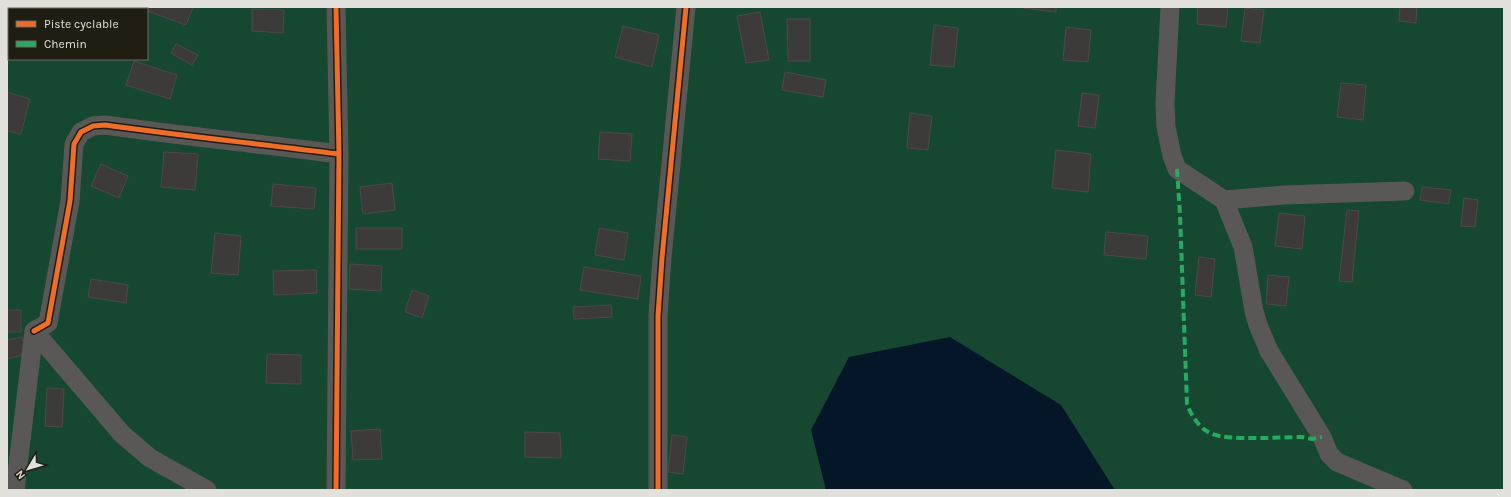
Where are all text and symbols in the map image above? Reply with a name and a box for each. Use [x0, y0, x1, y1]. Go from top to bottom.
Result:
legend [8, 8, 148, 60]
text: Piste cyclable [44, 17, 119, 31]
text: Chemin [44, 37, 87, 51]
north arrow [8, 449, 48, 489]
text: N [13, 468, 28, 482]

